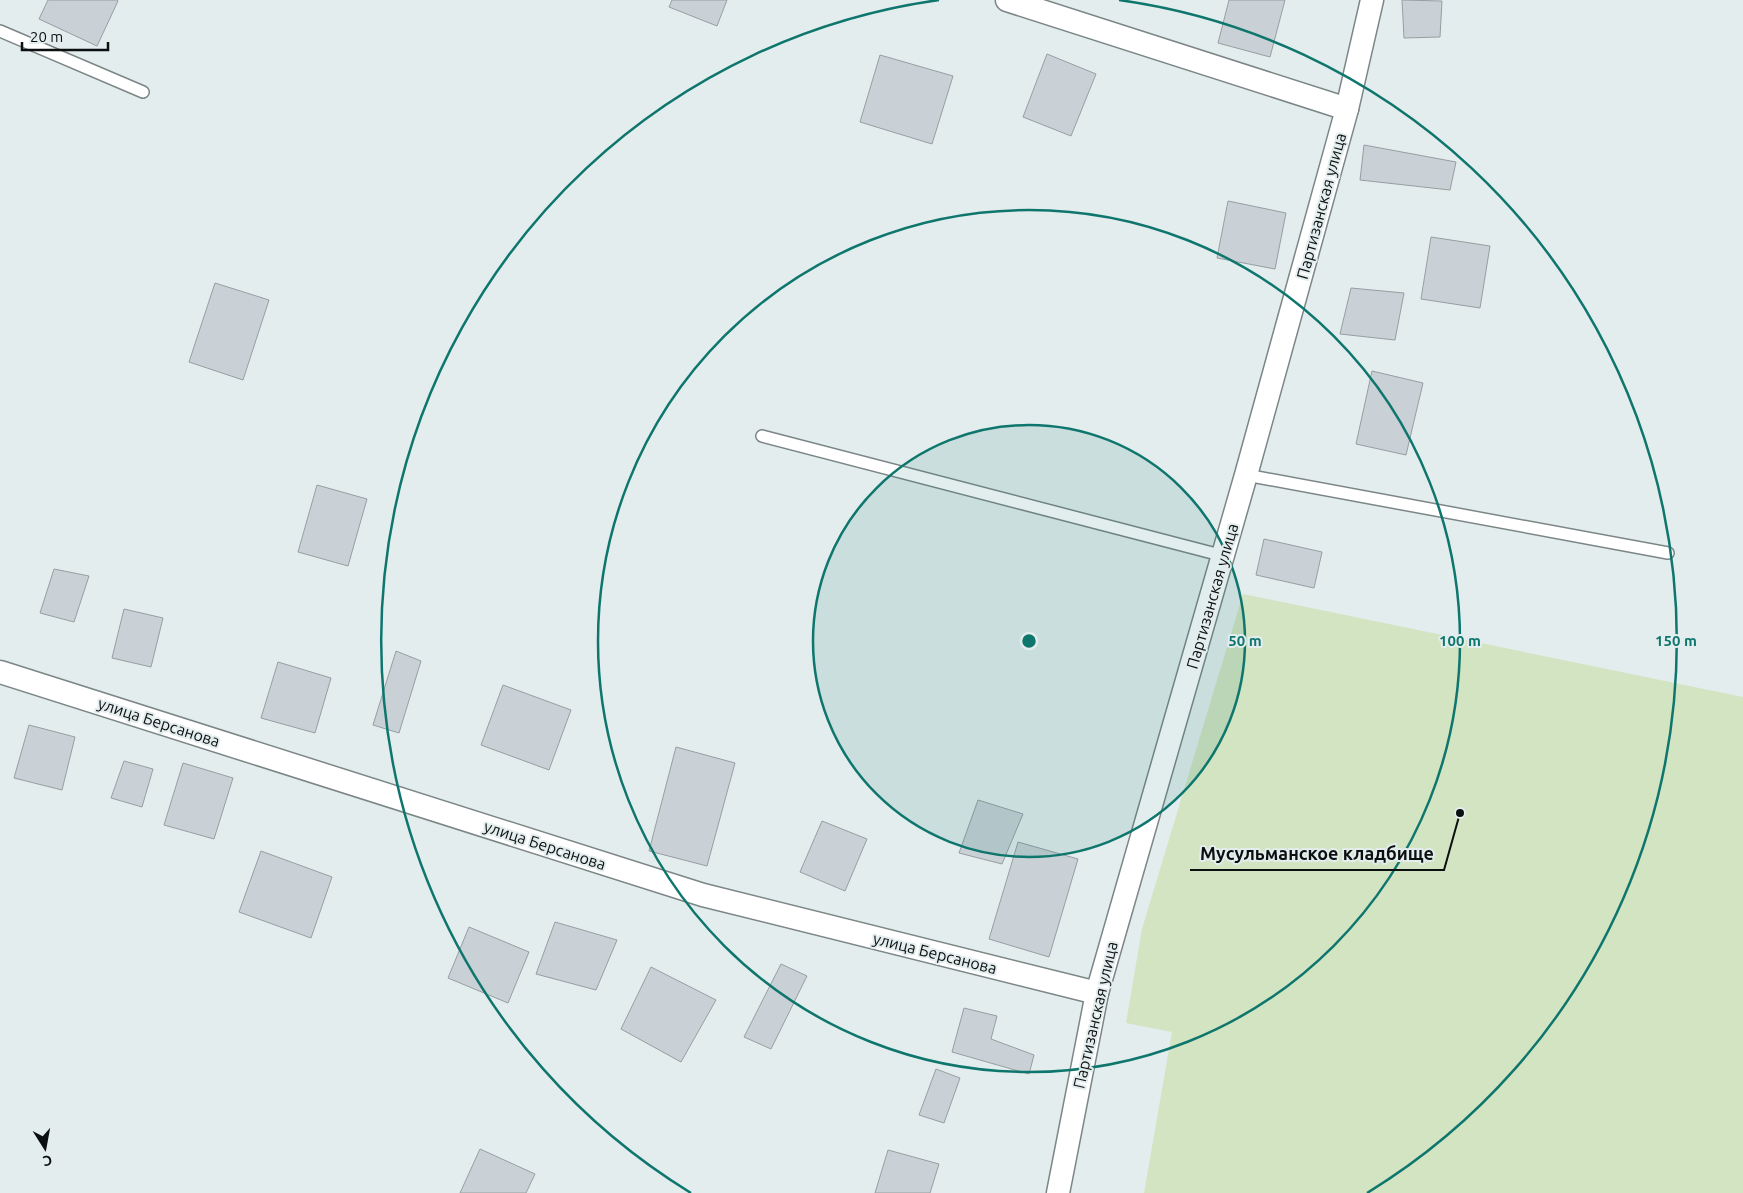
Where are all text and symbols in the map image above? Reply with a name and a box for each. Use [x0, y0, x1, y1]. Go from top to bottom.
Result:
scale bar [22, 20, 109, 52]
text: 20 m [30, 28, 63, 45]
street label: Партизанская улица [1293, 131, 1349, 281]
street label: Партизанская улица [1183, 521, 1241, 671]
centre of rings [1020, 632, 1038, 650]
text: 50 m [1228, 632, 1262, 649]
text: 100 m [1439, 632, 1481, 649]
text: 150 m [1655, 632, 1697, 649]
street label: улица Берсанова [96, 694, 222, 750]
street label: улица Берсанова [482, 817, 608, 873]
callout: Мусульманское кладбище [1190, 837, 1444, 870]
text: Мусульманское кладбище [1200, 843, 1434, 863]
street label: улица Берсанова [871, 929, 999, 977]
street label: Партизанская улица [1069, 940, 1121, 1090]
north arrow [20, 1123, 70, 1173]
text: С [42, 1152, 53, 1169]

